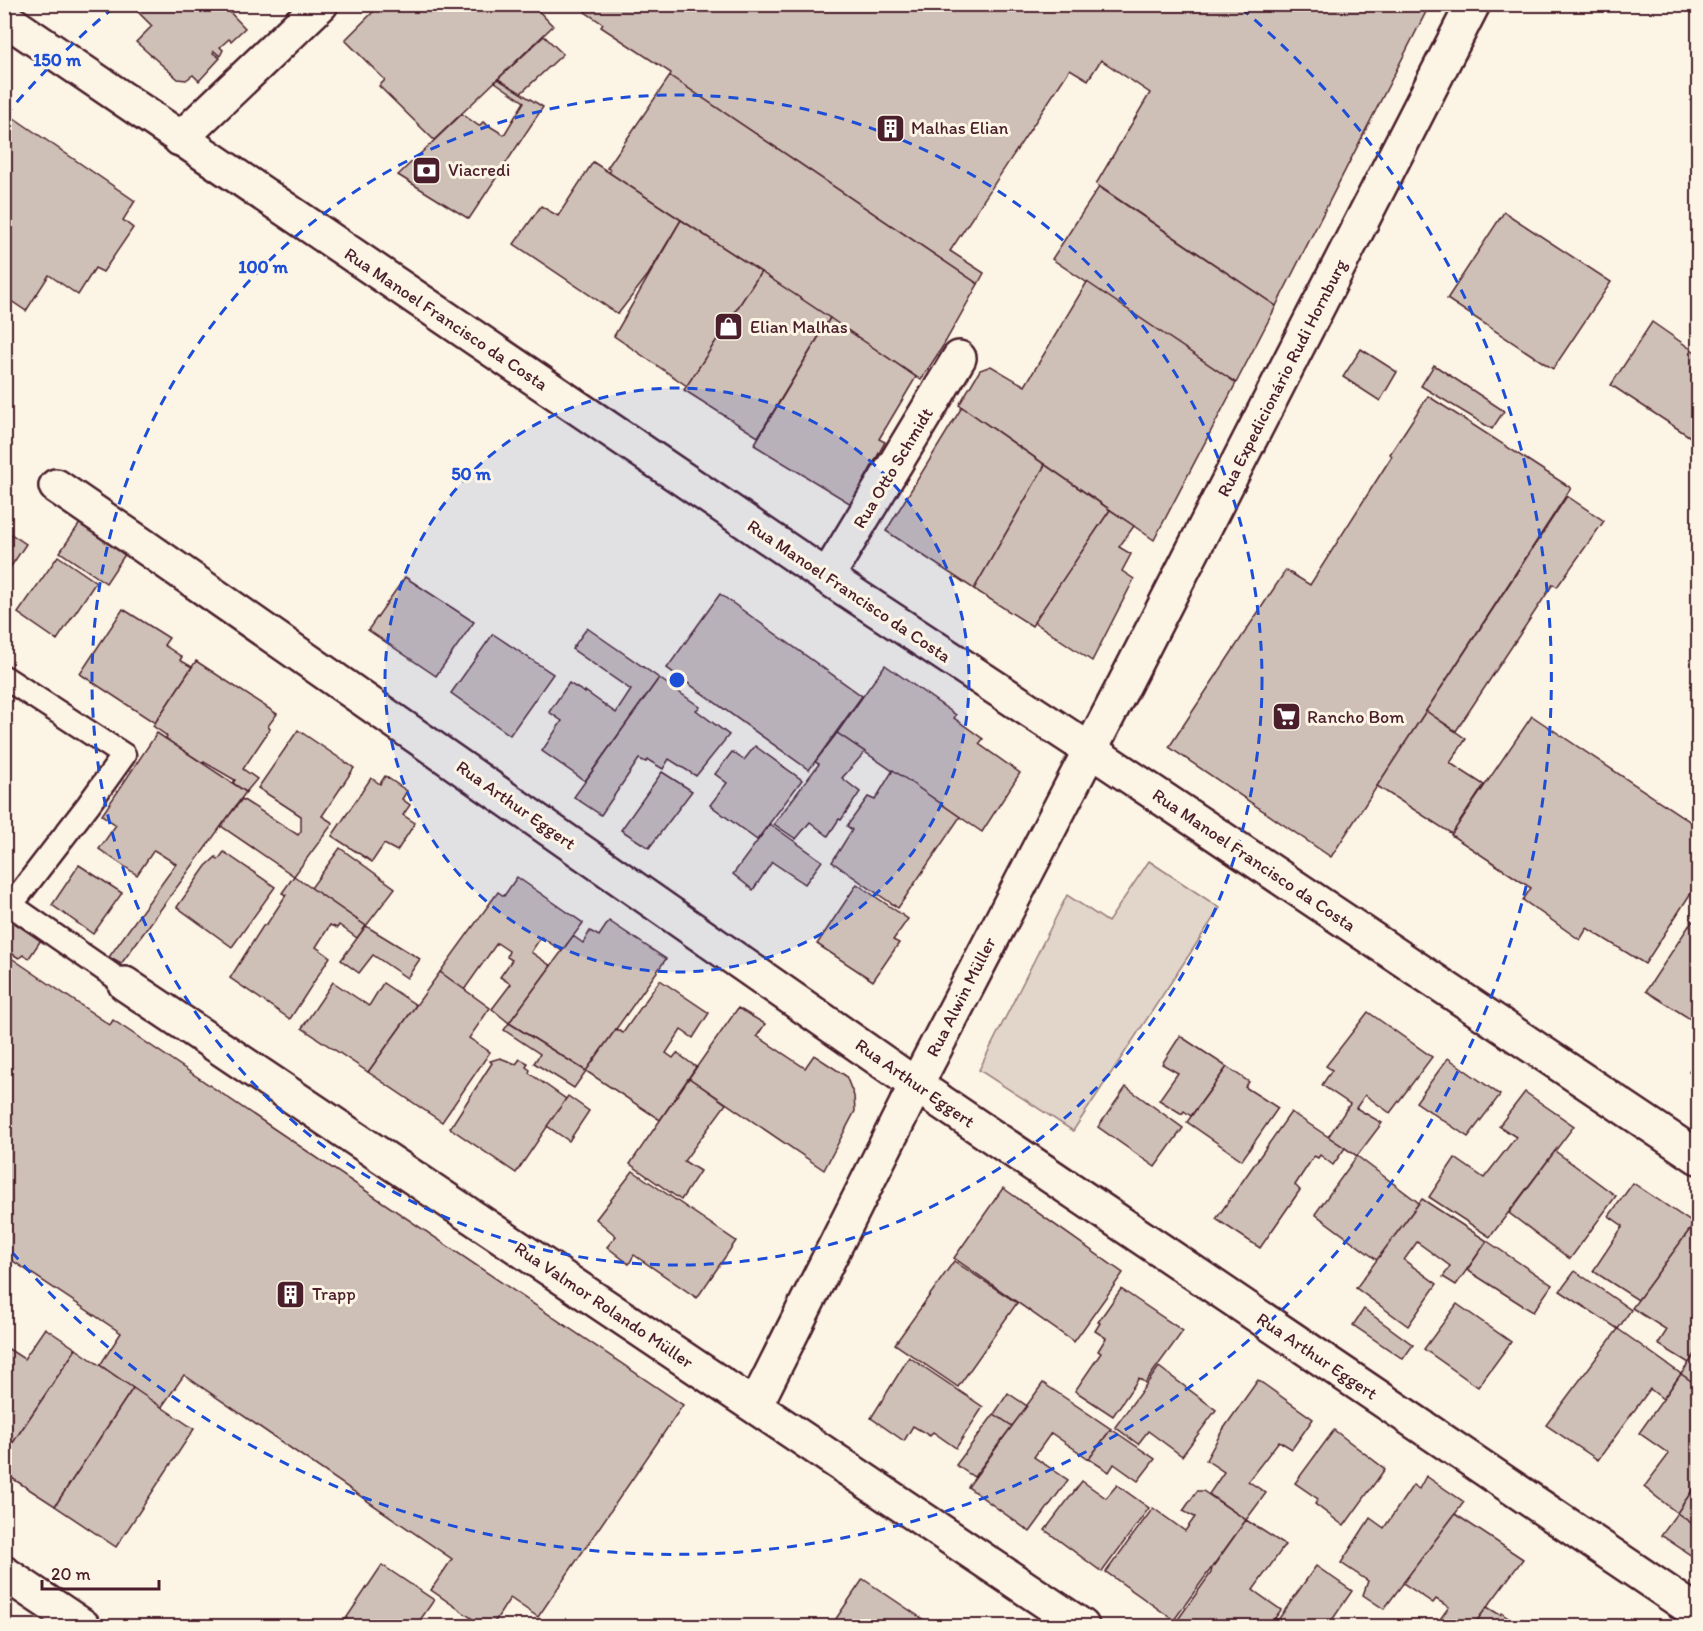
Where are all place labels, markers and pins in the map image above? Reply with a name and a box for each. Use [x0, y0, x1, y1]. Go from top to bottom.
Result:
building icon: Malhas Elian [874, 112, 906, 144]
place label: Malhas Elian [911, 117, 1009, 139]
bank icon: Viacredi [411, 154, 443, 186]
place label: Viacredi [448, 159, 510, 181]
shop icon: Elian Malhas [713, 311, 745, 343]
place label: Elian Malhas [750, 316, 848, 338]
centre of rings [667, 670, 687, 690]
supermarket icon: Rancho Bom [1270, 701, 1302, 733]
place label: Rancho Bom [1307, 706, 1404, 728]
building icon: Trapp [275, 1278, 307, 1310]
place label: Trapp [312, 1283, 356, 1305]

